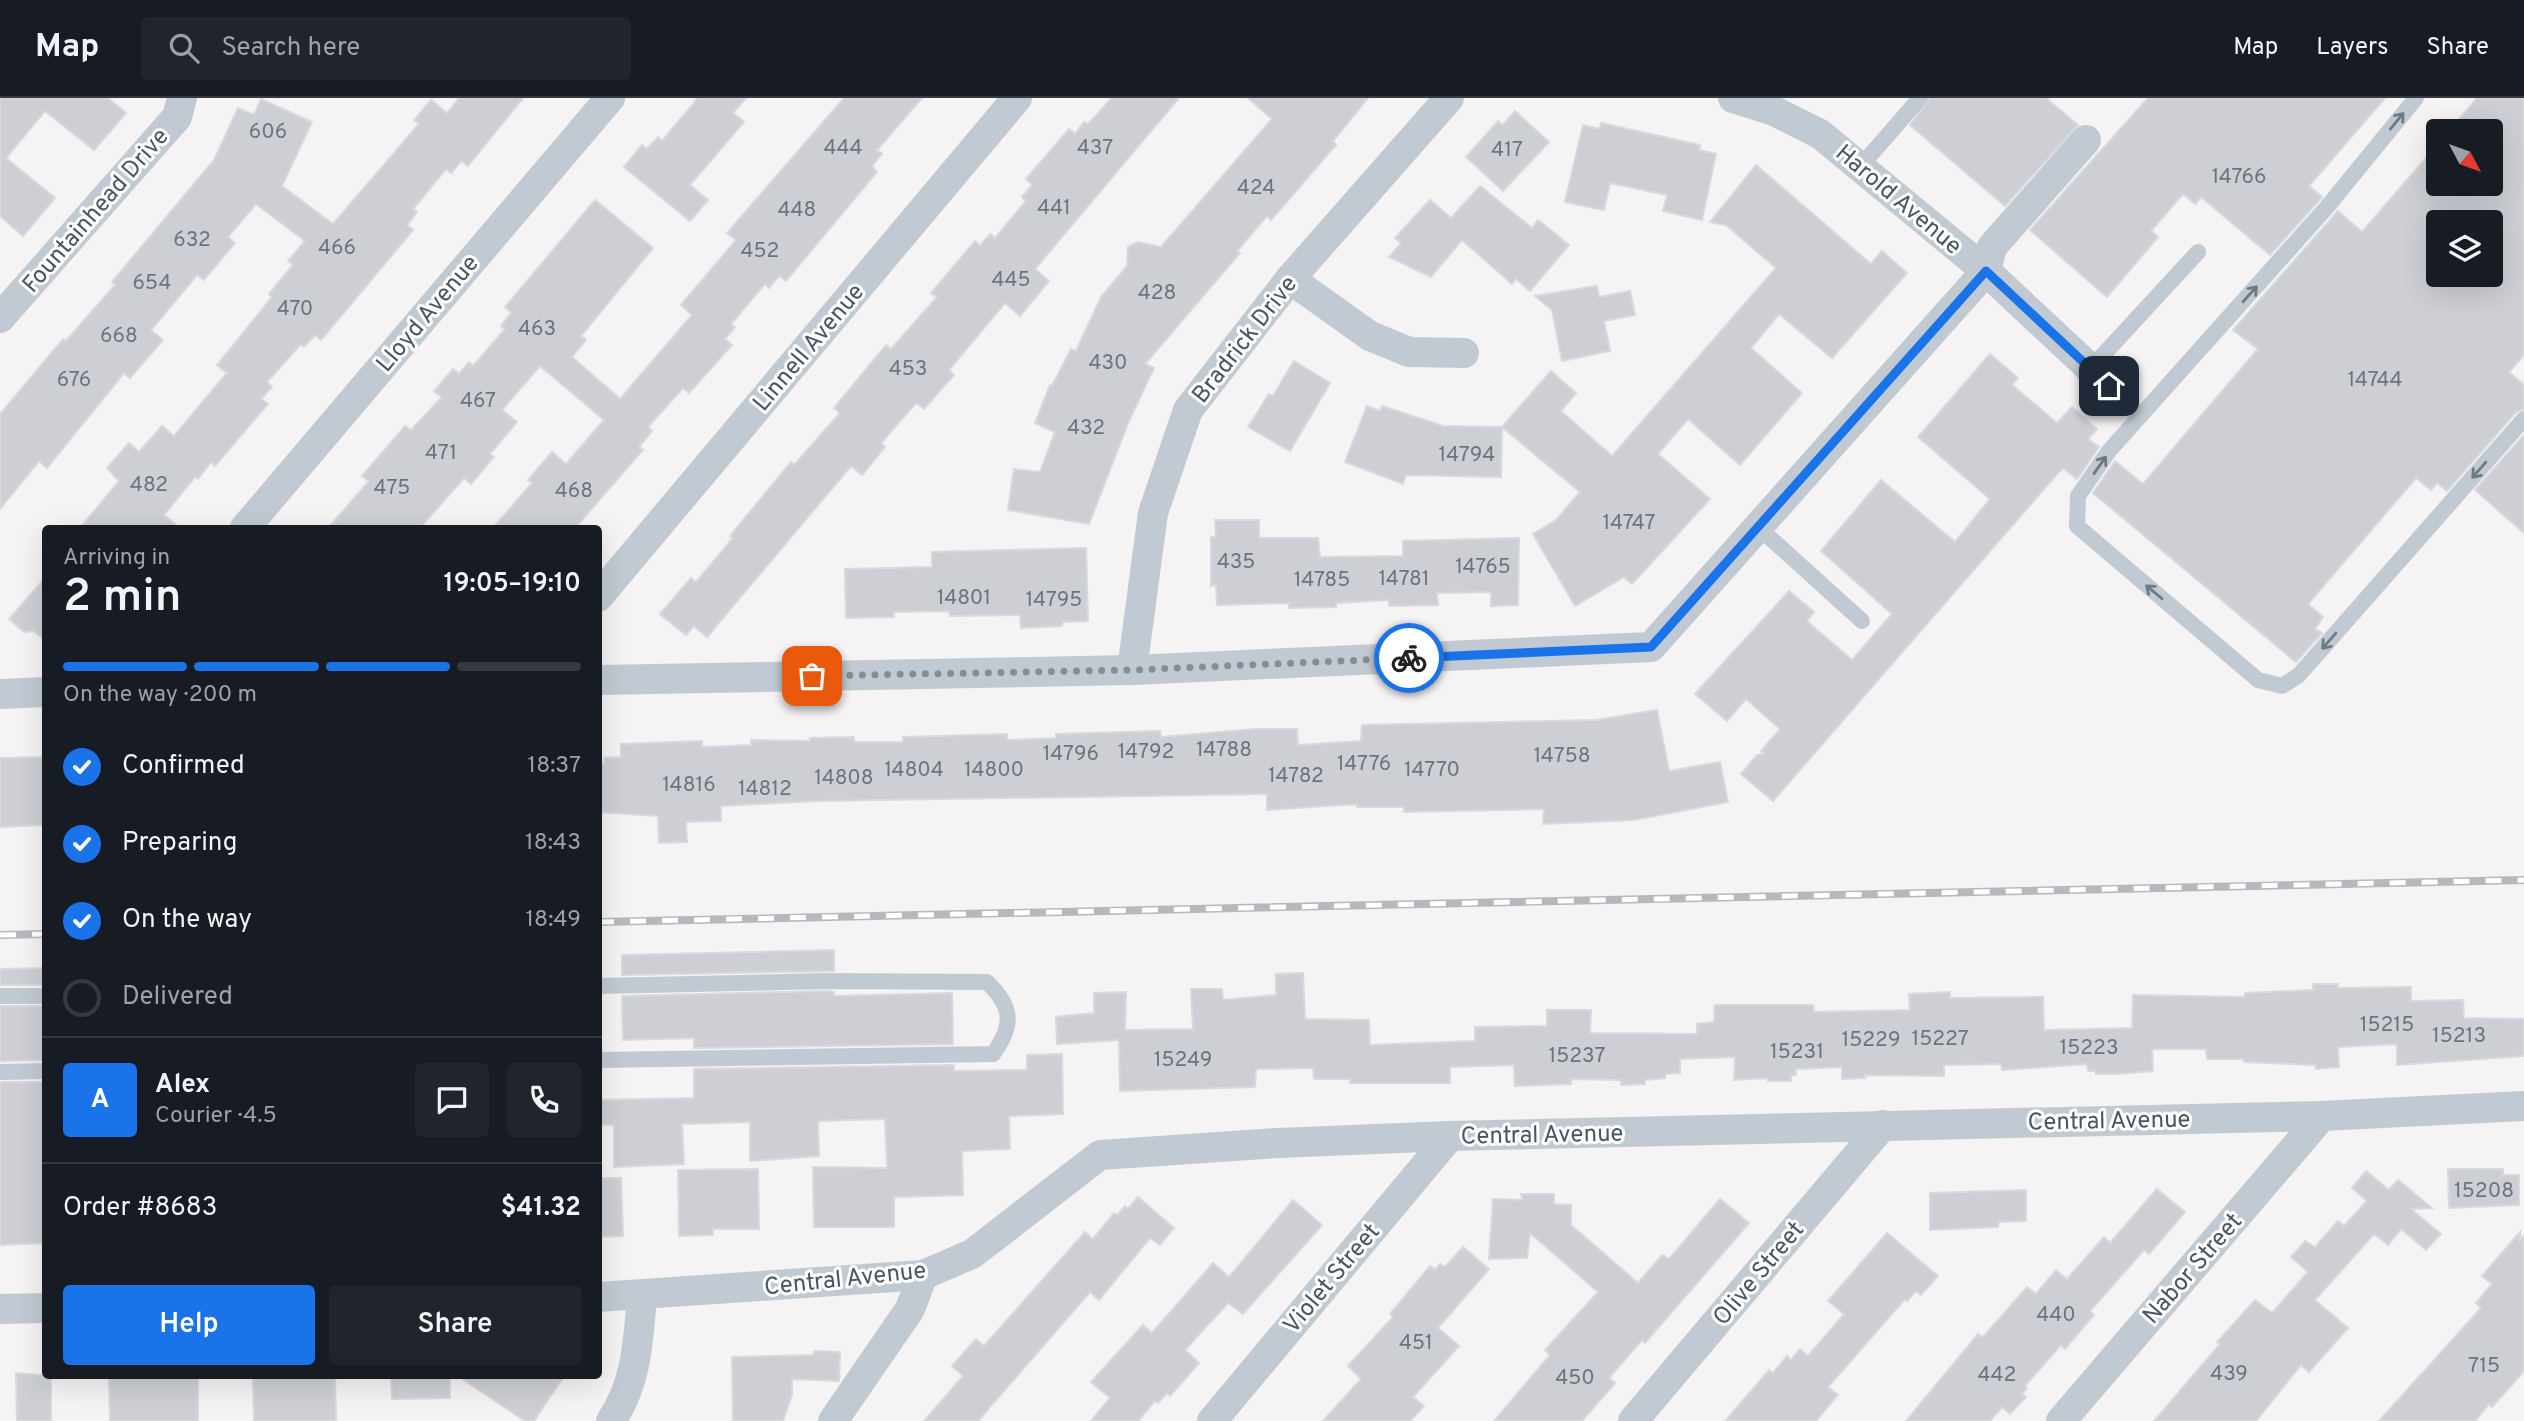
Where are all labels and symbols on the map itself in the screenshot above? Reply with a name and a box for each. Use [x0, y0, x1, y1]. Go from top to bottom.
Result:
one-way arrow [2389, 112, 2405, 130]
house number: 606 [249, 119, 287, 146]
north arrow [2426, 119, 2502, 196]
street label: Fountainhead Drive [17, 123, 176, 300]
house number: 444 [823, 135, 863, 162]
house number: 437 [1077, 135, 1113, 162]
house number: 417 [1491, 137, 1523, 164]
street label: Harold Avenue [1828, 139, 1967, 262]
house number: 14766 [2211, 164, 2267, 191]
house number: 424 [1237, 175, 1275, 202]
house number: 441 [1037, 195, 1071, 222]
house number: 448 [778, 197, 816, 224]
house number: 632 [173, 227, 211, 254]
house number: 466 [318, 235, 356, 262]
house number: 452 [741, 238, 779, 265]
street label: Lloyd Avenue [371, 250, 486, 379]
house number: 445 [991, 267, 1031, 294]
house number: 654 [132, 270, 172, 297]
street label: Bradrick Drive [1186, 270, 1305, 410]
street label: Linnell Avenue [747, 278, 872, 418]
house number: 428 [1138, 280, 1176, 307]
one-way arrow [2241, 286, 2258, 303]
house number: 470 [277, 296, 313, 323]
house number: 463 [518, 316, 556, 343]
house number: 668 [100, 323, 138, 350]
house number: 430 [1089, 350, 1127, 377]
house number: 453 [889, 356, 927, 383]
pin [2079, 356, 2139, 416]
house number: 676 [57, 367, 91, 394]
house number: 14744 [2347, 367, 2403, 394]
house number: 467 [460, 388, 496, 415]
house number: 432 [1067, 415, 1105, 442]
house number: 471 [425, 440, 457, 467]
house number: 14794 [1439, 442, 1495, 469]
one-way arrow [2093, 456, 2107, 475]
one-way arrow [2471, 461, 2487, 479]
house number: 482 [130, 472, 168, 499]
house number: 475 [374, 475, 410, 502]
house number: 468 [555, 478, 593, 505]
house number: 14747 [1603, 510, 1655, 537]
house number: 435 [1217, 549, 1255, 576]
house number: 14765 [1455, 554, 1511, 581]
house number: 14781 [1378, 566, 1430, 593]
house number: 14785 [1294, 567, 1350, 594]
one-way arrow [2145, 584, 2163, 600]
house number: 14801 [937, 585, 991, 612]
house number: 14795 [1026, 587, 1082, 614]
courier [1374, 623, 1444, 693]
one-way arrow [2321, 632, 2337, 650]
pin [782, 646, 842, 706]
house number: 14788 [1196, 737, 1252, 764]
house number: 14792 [1118, 739, 1174, 766]
house number: 14796 [1043, 741, 1099, 768]
house number: 14758 [1533, 743, 1591, 770]
house number: 14776 [1337, 751, 1391, 778]
house number: 14804 [884, 757, 944, 784]
house number: 14800 [964, 757, 1024, 784]
house number: 14770 [1404, 757, 1460, 784]
house number: 14782 [1268, 763, 1324, 790]
house number: 14808 [814, 765, 874, 792]
house number: 14816 [662, 772, 716, 799]
house number: 14812 [738, 776, 792, 803]
house number: 15215 [2360, 1012, 2414, 1039]
house number: 15213 [2432, 1023, 2486, 1050]
house number: 15227 [1911, 1026, 1969, 1053]
house number: 15229 [1841, 1027, 1901, 1054]
house number: 15223 [2059, 1035, 2119, 1062]
house number: 15231 [1770, 1039, 1824, 1066]
house number: 15237 [1548, 1043, 1606, 1070]
house number: 15249 [1154, 1047, 1212, 1074]
street label: Central Avenue [2027, 1106, 2191, 1138]
street label: Central Avenue [1460, 1120, 1624, 1152]
house number: 15208 [2454, 1178, 2514, 1205]
street label: Nabor Street [2137, 1208, 2250, 1331]
street label: Olive Street [1707, 1216, 1812, 1332]
street label: Violet Street [1278, 1218, 1387, 1341]
street label: Central Avenue [763, 1257, 928, 1303]
house number: 440 [2036, 1302, 2076, 1329]
house number: 451 [1399, 1330, 1433, 1357]
house number: 715 [2468, 1353, 2500, 1380]
house number: 439 [2210, 1361, 2248, 1388]
house number: 442 [1978, 1362, 2016, 1389]
house number: 450 [1555, 1365, 1595, 1392]

